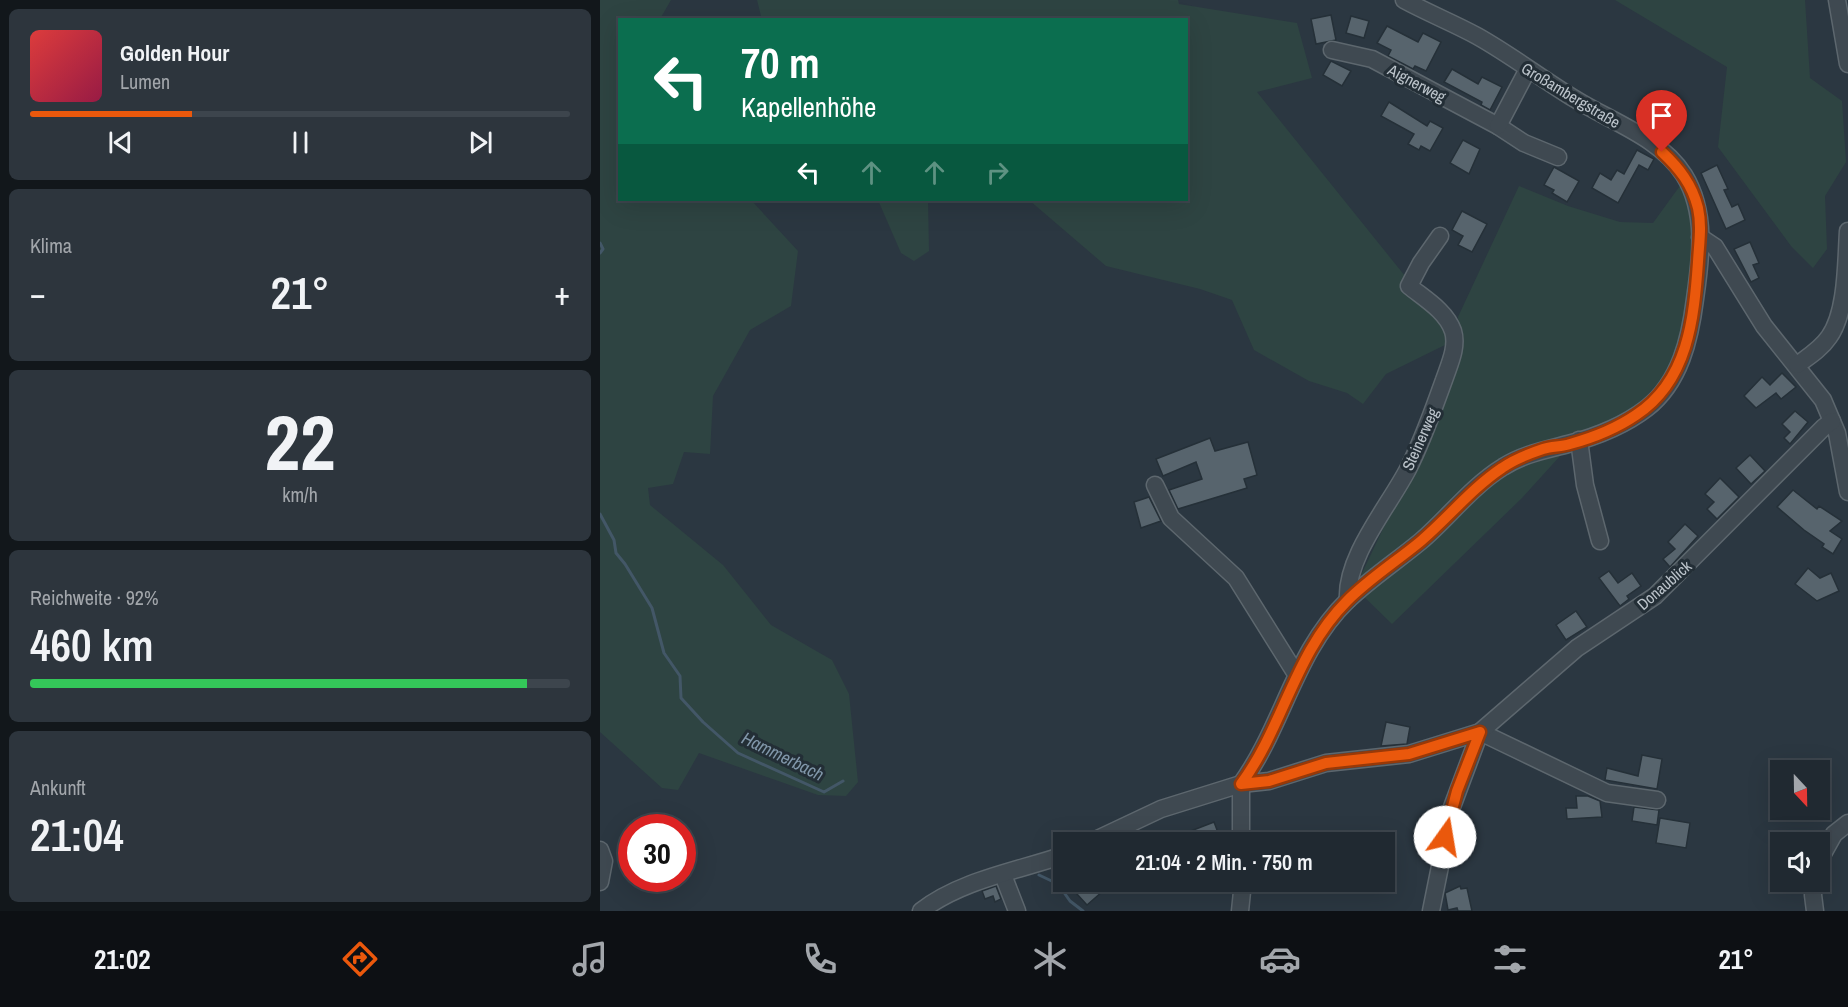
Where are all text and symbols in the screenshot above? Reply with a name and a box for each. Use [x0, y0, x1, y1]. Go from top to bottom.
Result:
text: 70 m [741, 35, 820, 91]
text: Golden Hour [120, 38, 229, 68]
icon: left [642, 42, 720, 120]
street label: Großambergstraße [1518, 57, 1624, 133]
street label: Aignerweg [1383, 58, 1450, 108]
text: Lumen [120, 68, 170, 95]
text: Kapellenhöhe [741, 89, 876, 125]
pin [1636, 90, 1687, 152]
icon: arrive [1645, 99, 1678, 132]
icon: previous [104, 126, 137, 159]
icon: pause [284, 126, 317, 159]
icon: next [464, 126, 497, 159]
icon: left [792, 156, 825, 189]
icon: ahead [855, 156, 888, 189]
icon: ahead [918, 156, 951, 189]
icon: right [981, 156, 1014, 189]
text: Klima [30, 232, 72, 259]
text: 21° [270, 262, 330, 323]
text: − [30, 271, 46, 315]
text: + [554, 271, 570, 315]
text: 22 [264, 389, 336, 494]
street label: Steinerweg [1396, 404, 1444, 474]
text: km/h [282, 481, 318, 508]
street label: Donaublick [1632, 555, 1696, 615]
text: Reichweite · 92% [30, 584, 159, 611]
text: 460 km [30, 614, 154, 675]
water label: Hammerbach [738, 725, 828, 787]
north arrow [1770, 760, 1830, 820]
map controls [1770, 760, 1830, 892]
text: Ankunft [30, 774, 86, 801]
text: 21:04 [30, 804, 124, 865]
position arrow [1413, 805, 1477, 869]
speed limit sign: 30 [618, 814, 696, 892]
button: sound [1770, 832, 1830, 892]
text: 21:04 · 2 Min. · 750 m [1135, 847, 1313, 877]
icon: directions [339, 938, 381, 980]
icon: music [569, 938, 611, 980]
icon: phone [799, 938, 841, 980]
icon: climate [1029, 938, 1071, 980]
icon: car [1259, 938, 1301, 980]
icon: filters [1489, 938, 1531, 980]
text: 21:02 [94, 941, 151, 977]
text: 21° [1719, 941, 1754, 977]

